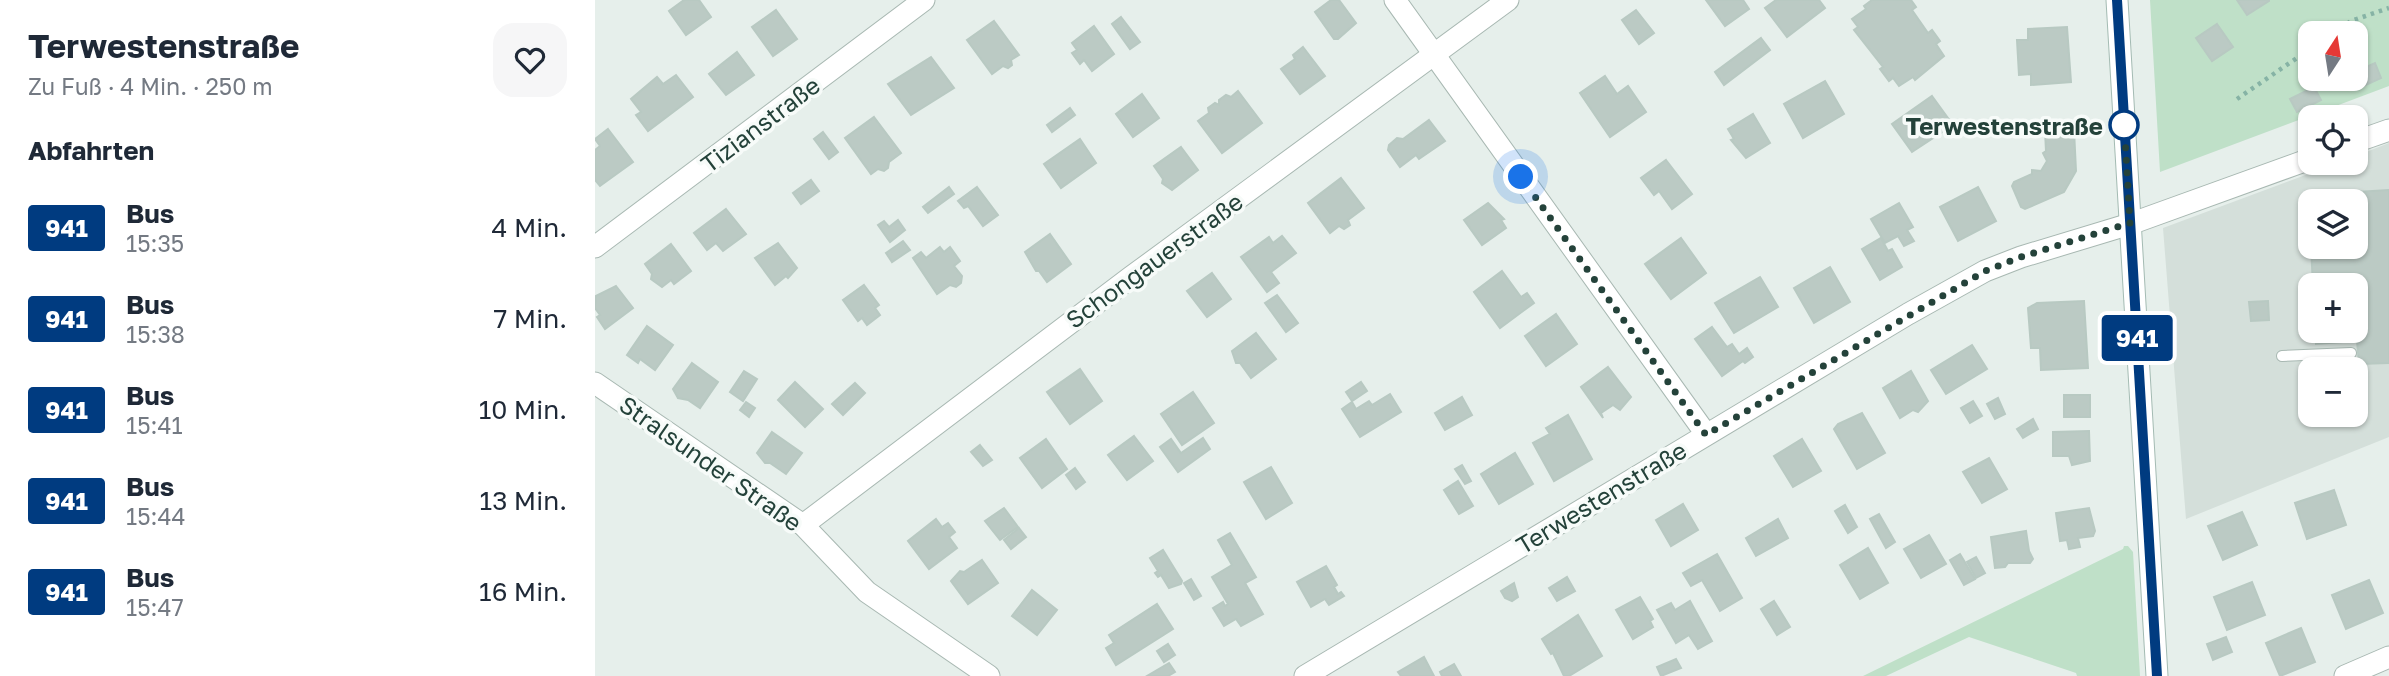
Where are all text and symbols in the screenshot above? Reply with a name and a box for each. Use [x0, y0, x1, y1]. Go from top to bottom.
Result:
north arrow [2298, 21, 2368, 91]
map controls [2298, 21, 2368, 427]
button: heart [493, 23, 567, 97]
text: Terwestenstraße [28, 26, 300, 65]
street label: Tizianstraße [695, 70, 825, 178]
text: Zu Fuß · 4 Min. · 250 m [28, 72, 273, 100]
button: locate [2298, 105, 2368, 175]
marker: Terwestenstraße [2109, 110, 2139, 140]
place label: Terwestenstraße [1905, 111, 2103, 140]
text: Abfahrten [28, 135, 154, 166]
your location [1503, 159, 1538, 194]
street label: Schongauerstraße [1060, 186, 1248, 334]
button: layers [2298, 189, 2368, 259]
text: Bus [126, 198, 174, 229]
text: 4 Min. [492, 212, 567, 243]
text: 941 [45, 213, 88, 242]
text: 15:35 [126, 229, 184, 257]
button: + [2298, 273, 2368, 343]
text: Bus [126, 289, 174, 320]
text: 7 Min. [494, 303, 567, 334]
text: 941 [45, 304, 88, 333]
line badge: 941 [2097, 315, 2177, 361]
text: 15:38 [126, 320, 185, 348]
text: 941 [2116, 323, 2158, 352]
button: − [2298, 357, 2368, 427]
text: Bus [126, 380, 174, 411]
street label: Stralsunder Straße [614, 389, 808, 537]
text: 10 Min. [479, 394, 567, 425]
text: 941 [45, 395, 88, 424]
text: 15:41 [126, 411, 183, 439]
street label: Terwestenstraße [1511, 435, 1691, 559]
text: Bus [126, 471, 174, 502]
text: 13 Min. [480, 485, 567, 516]
text: 941 [45, 486, 88, 515]
text: 15:44 [126, 502, 185, 530]
text: Bus [126, 562, 174, 593]
text: 16 Min. [479, 576, 567, 607]
text: 941 [45, 577, 88, 606]
text: 15:47 [126, 593, 184, 621]

